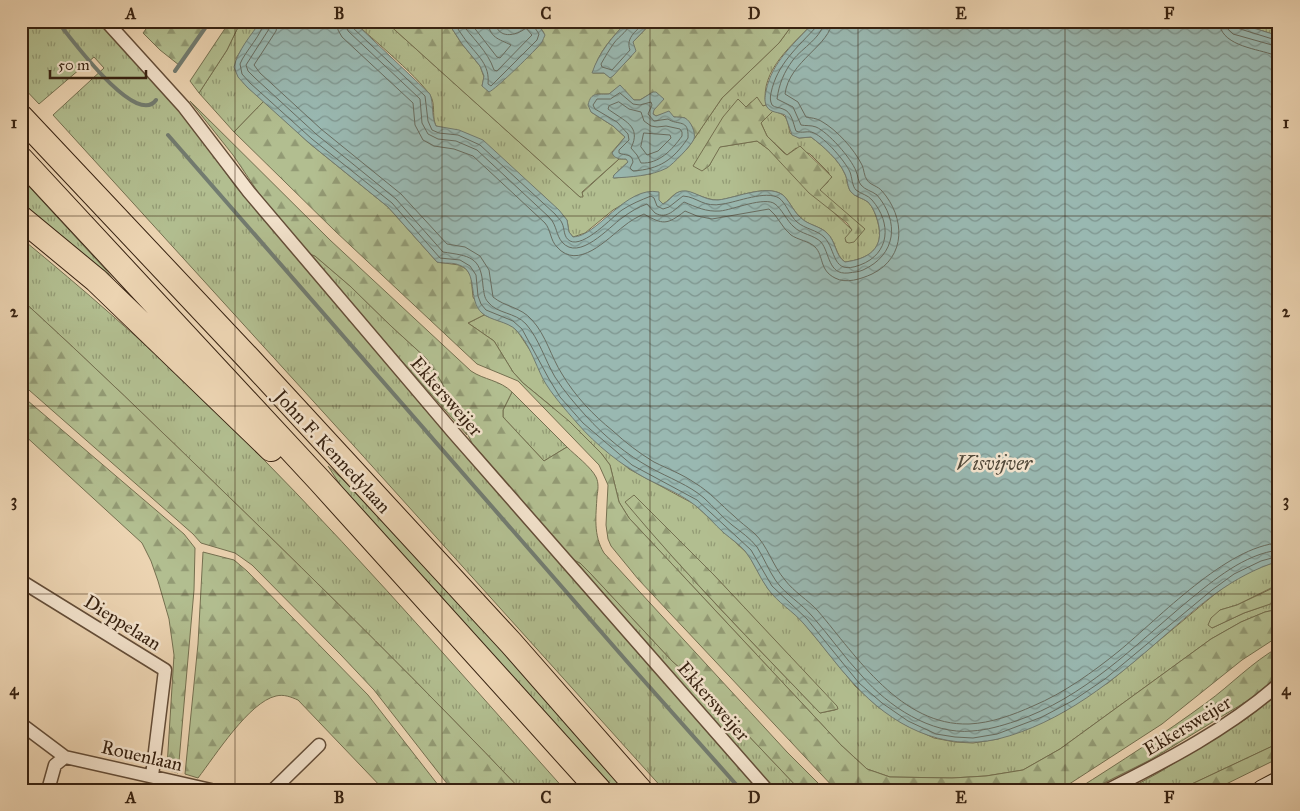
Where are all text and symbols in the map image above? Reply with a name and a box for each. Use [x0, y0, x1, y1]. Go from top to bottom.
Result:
text: A [125, 4, 137, 23]
text: B [334, 4, 344, 23]
text: C [541, 4, 552, 23]
text: D [748, 4, 761, 23]
text: E [955, 4, 967, 23]
text: F [1164, 4, 1175, 23]
scale bar [50, 48, 146, 80]
text: 50 m [58, 56, 90, 74]
text: 1 [11, 113, 18, 132]
text: 1 [1283, 113, 1290, 132]
text: 2 [10, 302, 19, 321]
text: 2 [1282, 302, 1291, 321]
street label: Ekkersweijer [406, 352, 488, 442]
street label: John F. Kennedylaan [267, 383, 396, 519]
water label: Visvijver [956, 451, 1034, 475]
text: 3 [11, 491, 17, 511]
text: 3 [1283, 491, 1289, 511]
street label: Dieppelaan [80, 590, 165, 655]
street label: Ekkersweijer [673, 657, 755, 747]
text: 4 [10, 680, 20, 700]
text: 4 [1282, 680, 1292, 700]
street label: Ekkersweijer [1139, 690, 1236, 761]
street label: Rouenlaan [99, 735, 185, 776]
text: A [125, 788, 137, 807]
text: B [334, 788, 344, 807]
text: C [541, 788, 552, 807]
text: D [748, 788, 761, 807]
text: E [955, 788, 967, 807]
text: F [1164, 788, 1175, 807]

